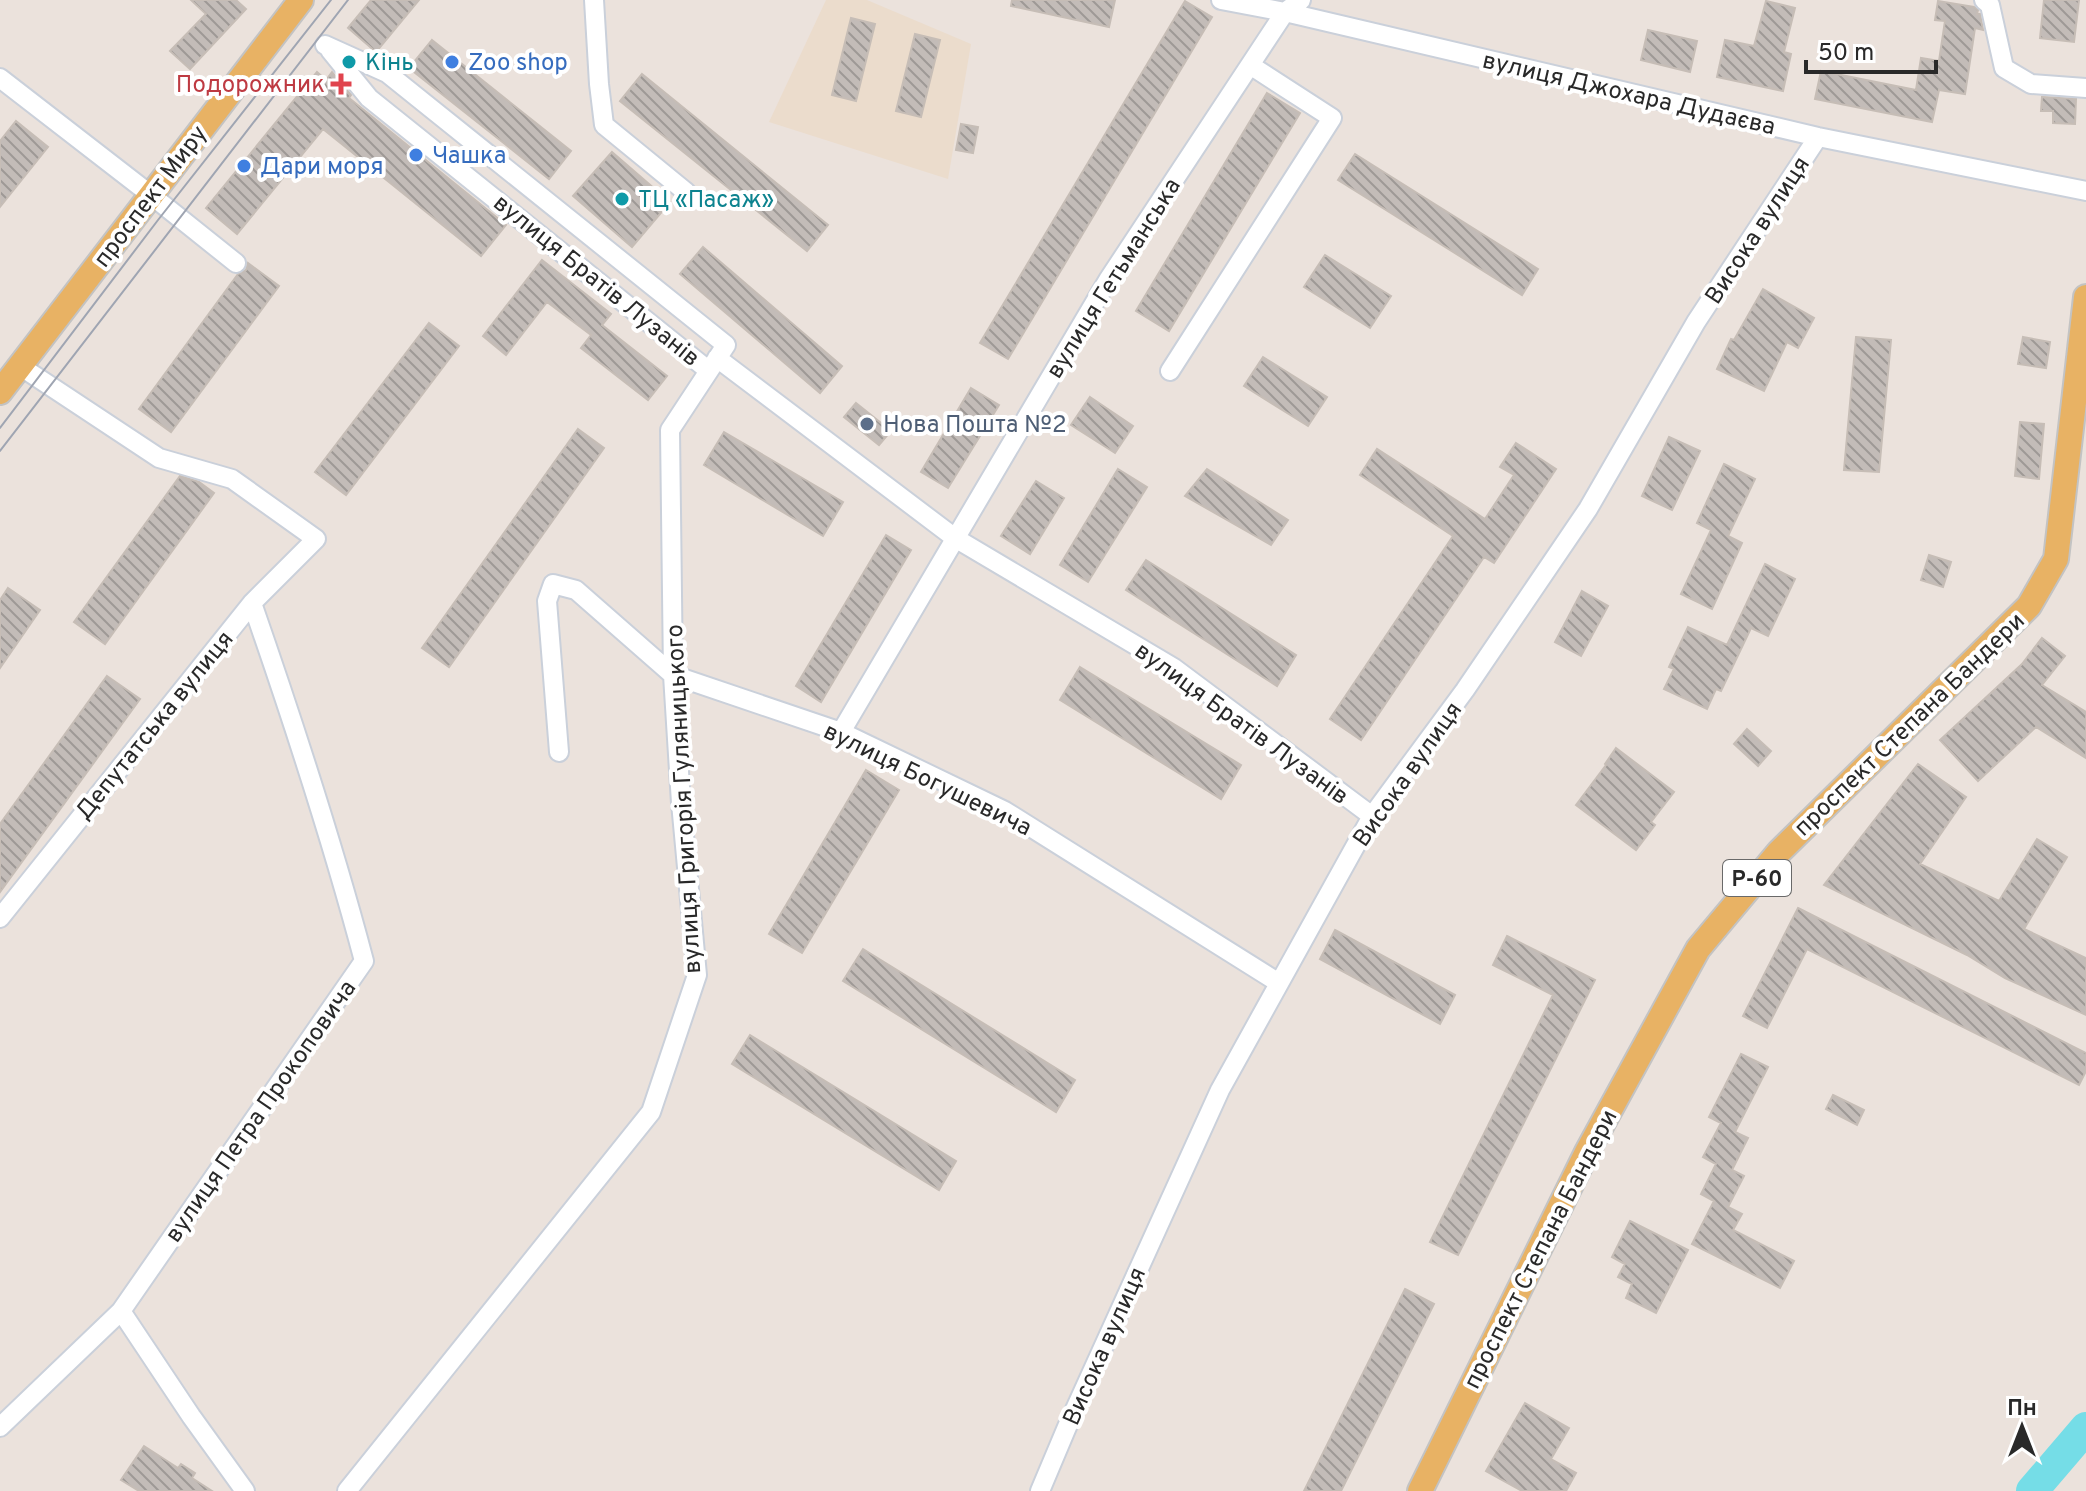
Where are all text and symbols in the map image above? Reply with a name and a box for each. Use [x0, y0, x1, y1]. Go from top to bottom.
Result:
scale bar [1806, 24, 1936, 74]
text: 50 m [1818, 39, 1874, 69]
street label: вулиця Джохара Дудаєва [1479, 47, 1778, 143]
place label: Кінь [365, 49, 414, 79]
place label: Zoo shop [468, 49, 568, 79]
marker: Кінь [340, 53, 358, 71]
marker: Zoo shop [443, 53, 461, 71]
place label: Подорожник [176, 71, 325, 101]
marker: Подорожник [332, 75, 350, 93]
street label: проспект Миру [88, 120, 215, 274]
place label: Чашка [432, 142, 506, 172]
marker: Чашка [407, 146, 425, 164]
street label: Висока вулиця [1700, 152, 1818, 311]
place label: Дари моря [260, 153, 384, 183]
marker: Дари моря [235, 157, 253, 175]
street label: вулиця Гетьманська [1041, 173, 1189, 385]
place label: ТЦ «Пасаж» [638, 186, 774, 216]
street label: вулиця Братів Лузанів [486, 189, 705, 374]
marker: ТЦ «Пасаж» [613, 190, 631, 208]
place label: Нова Пошта №2 [883, 411, 1067, 441]
marker: Нова Пошта №2 [858, 415, 876, 433]
street label: проспект Степана Бандери [1789, 607, 2032, 844]
street label: вулиця Григорія Гуляницького [661, 623, 709, 974]
street label: Депутатська вулиця [70, 626, 241, 827]
street label: вулиця Братів Лузанів [1128, 637, 1354, 812]
street label: Висока вулиця [1348, 697, 1470, 853]
street label: вулиця Богушевича [818, 717, 1036, 844]
road number: Р-60 [1723, 860, 1791, 896]
street label: вулиця Петра Прокоповича [159, 975, 364, 1249]
street label: проспект Степана Бандери [1458, 1105, 1625, 1395]
street label: Висока вулиця [1058, 1263, 1154, 1431]
north arrow [1982, 1387, 2062, 1467]
text: Пн [2007, 1396, 2037, 1423]

